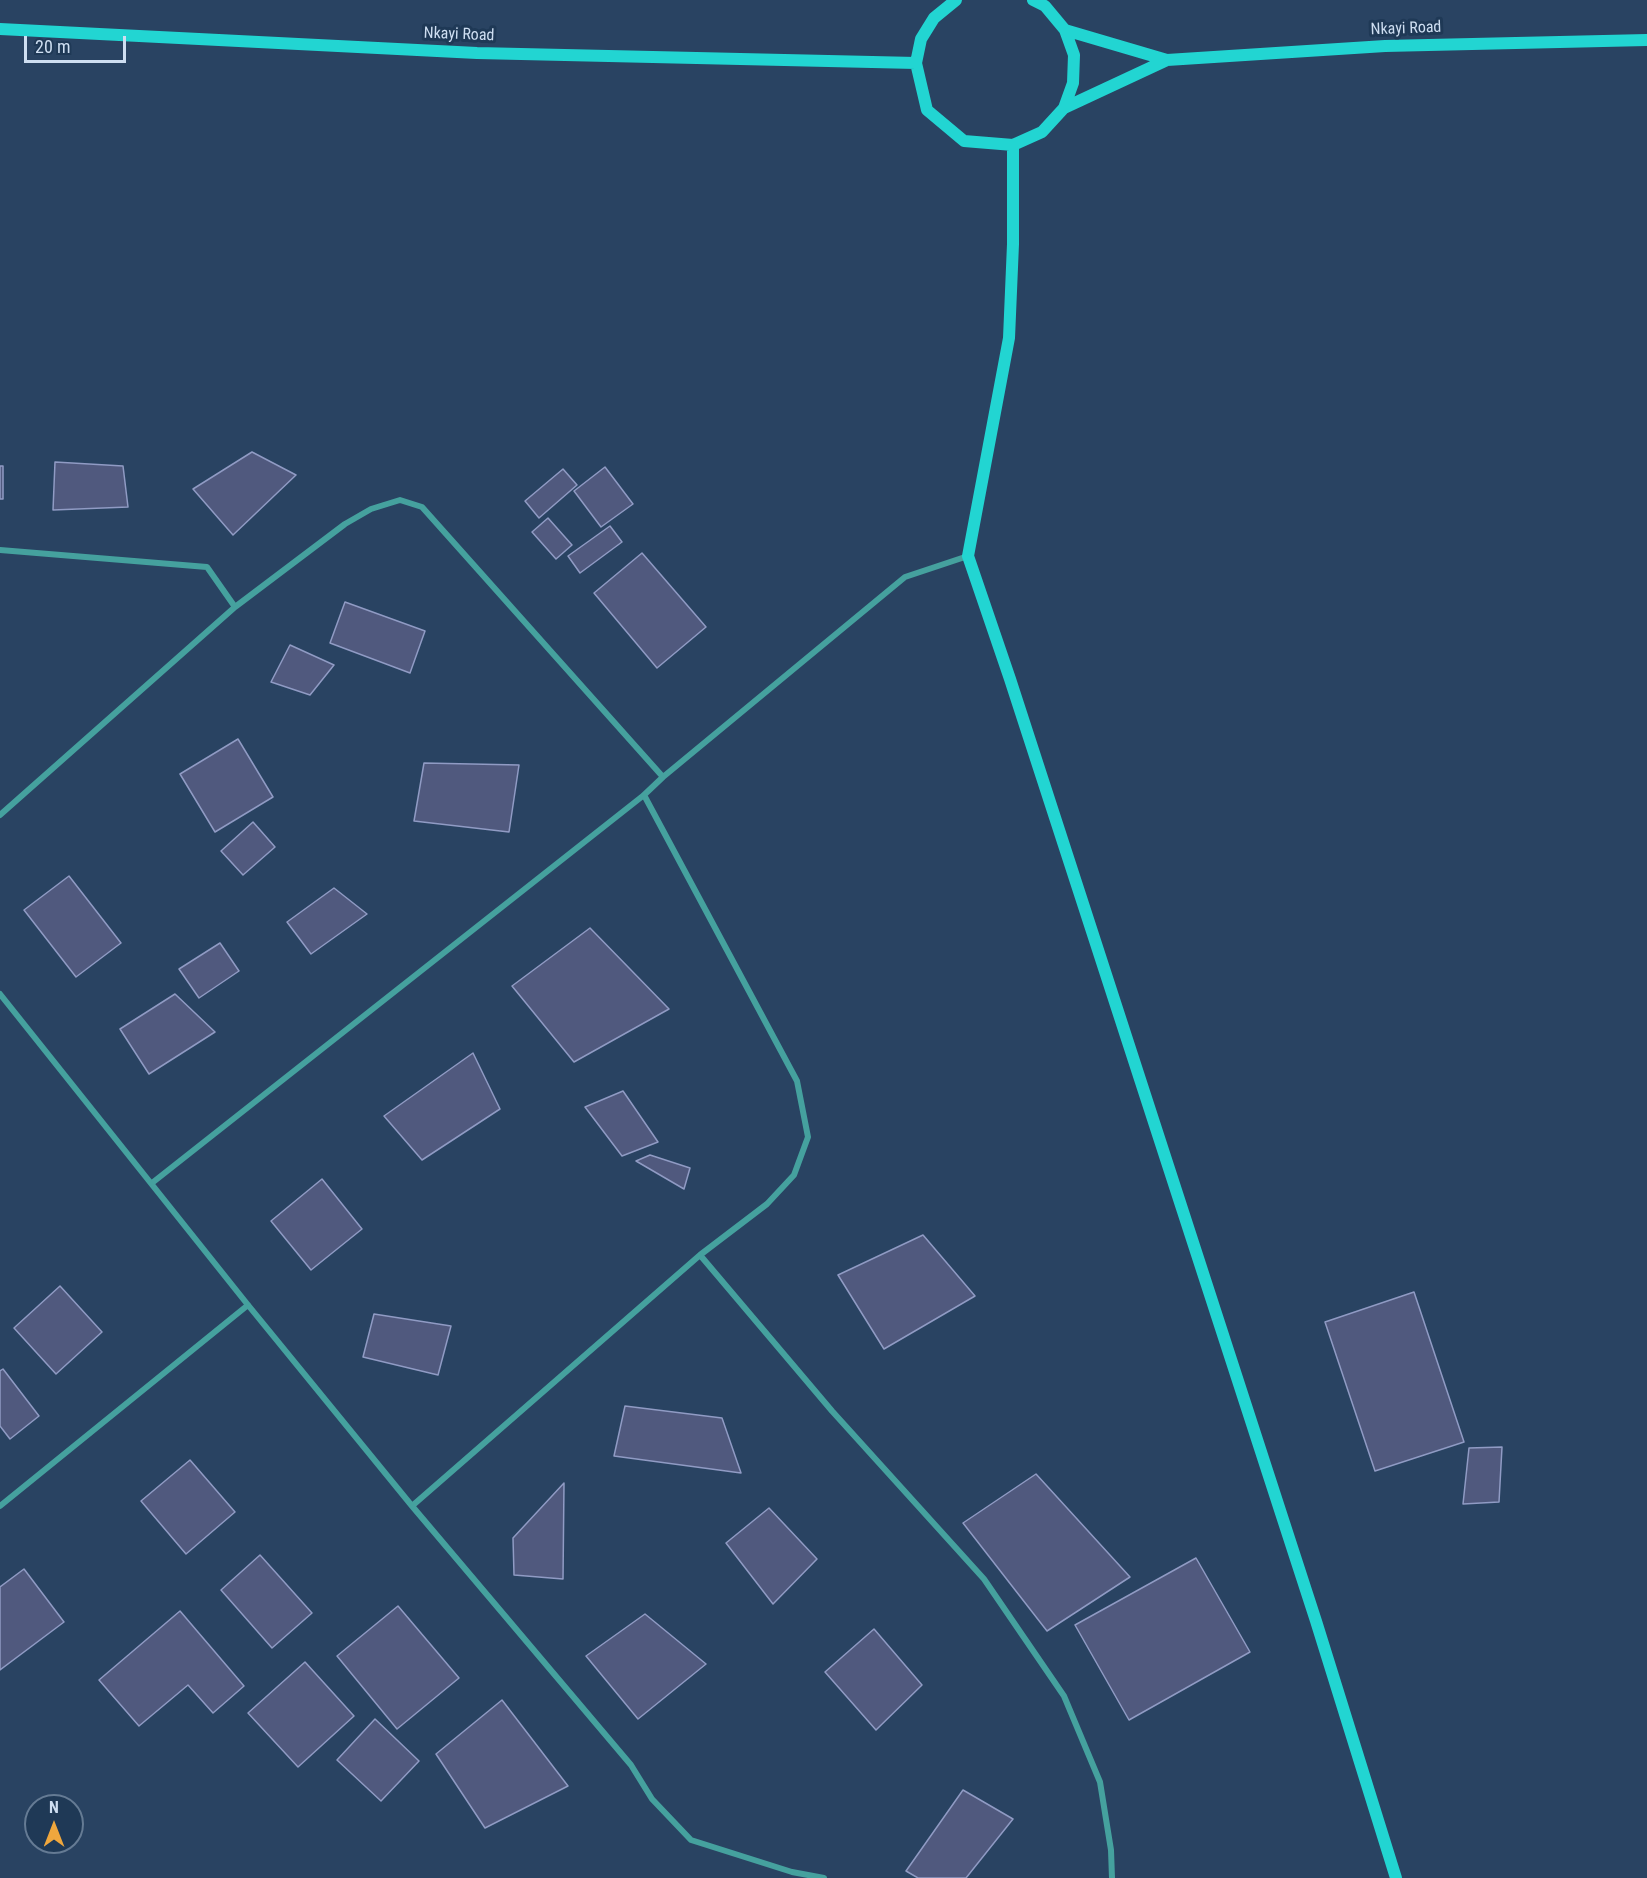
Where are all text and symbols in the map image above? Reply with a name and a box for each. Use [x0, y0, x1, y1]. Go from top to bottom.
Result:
street label: Nkayi Road [1370, 18, 1442, 40]
scale bar [27, 24, 129, 62]
street label: Nkayi Road [423, 24, 495, 46]
text: 20 m [35, 36, 70, 57]
north arrow [24, 1794, 84, 1854]
text: N [49, 1798, 59, 1817]

